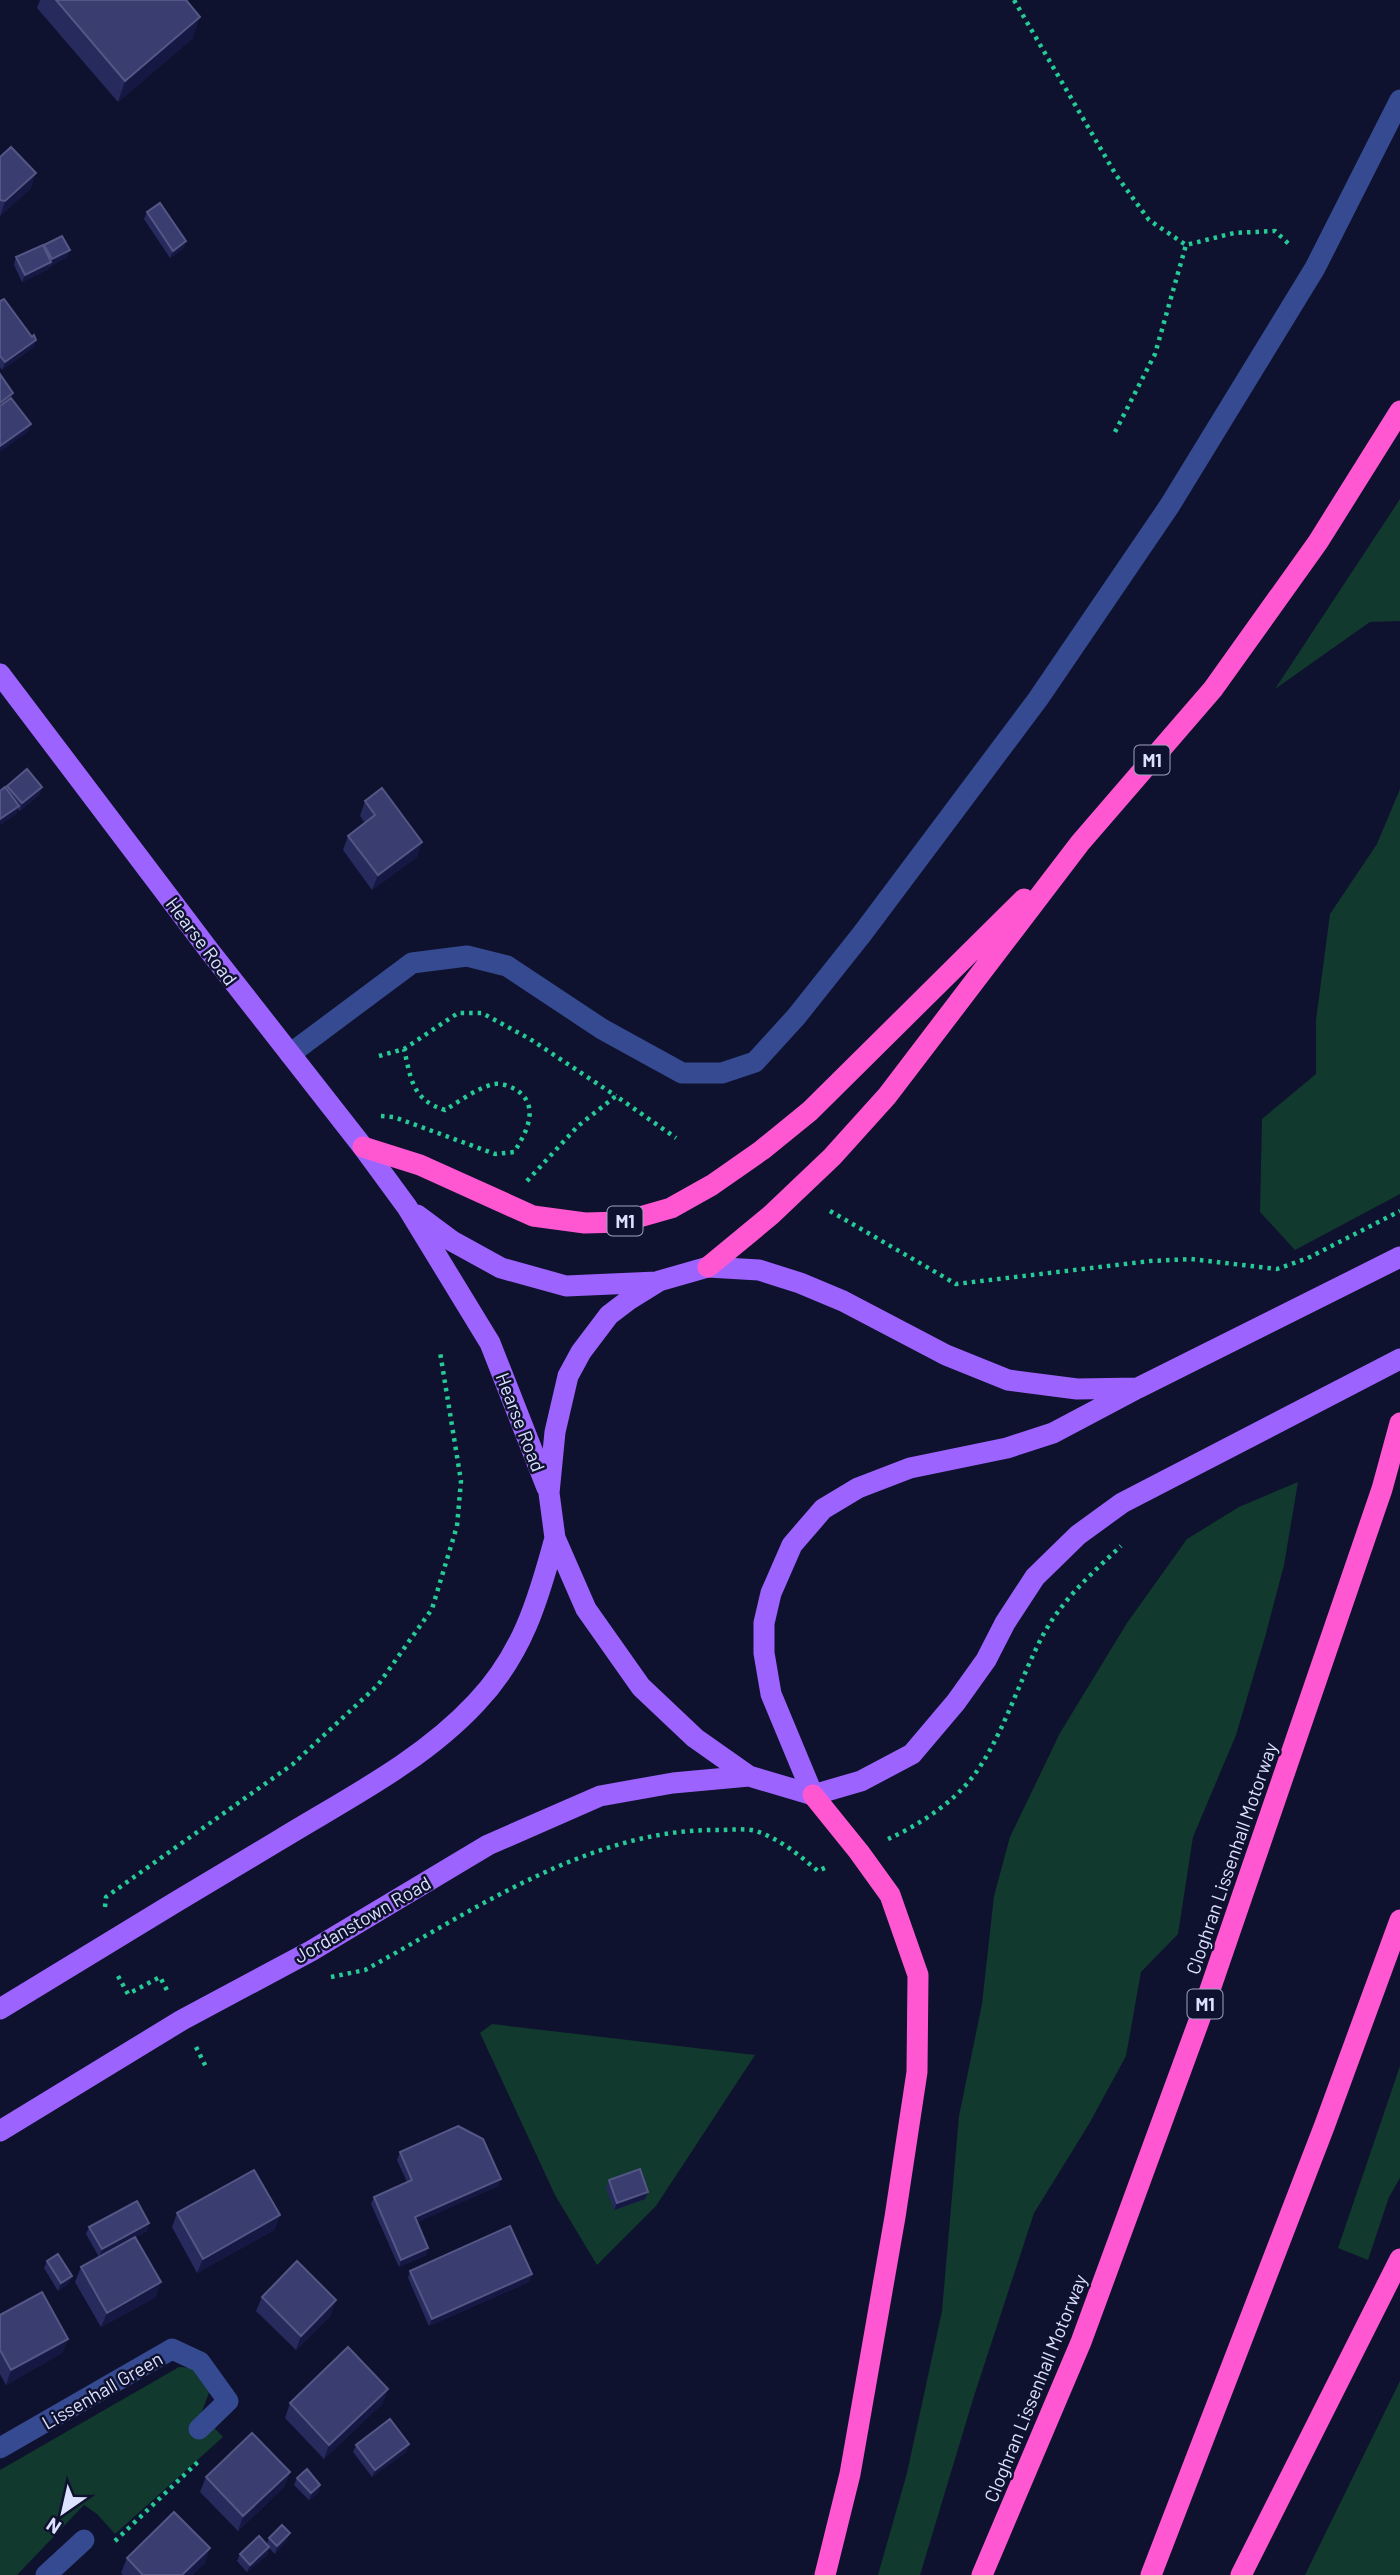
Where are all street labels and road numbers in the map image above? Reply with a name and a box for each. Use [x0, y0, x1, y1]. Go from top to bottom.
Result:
road number: M1 [1134, 746, 1170, 774]
street label: Hearse Road [161, 893, 243, 989]
road number: M1 [608, 1206, 642, 1236]
street label: Hearse Road [492, 1369, 550, 1475]
street label: Cloghran Lissenhall Motorway [1180, 1739, 1282, 1977]
street label: Jordanstown Road [290, 1871, 434, 1967]
road number: M1 [1188, 1990, 1222, 2018]
street label: Cloghran Lissenhall Motorway [979, 2270, 1091, 2505]
street label: Lissenhall Green [38, 2346, 166, 2434]

